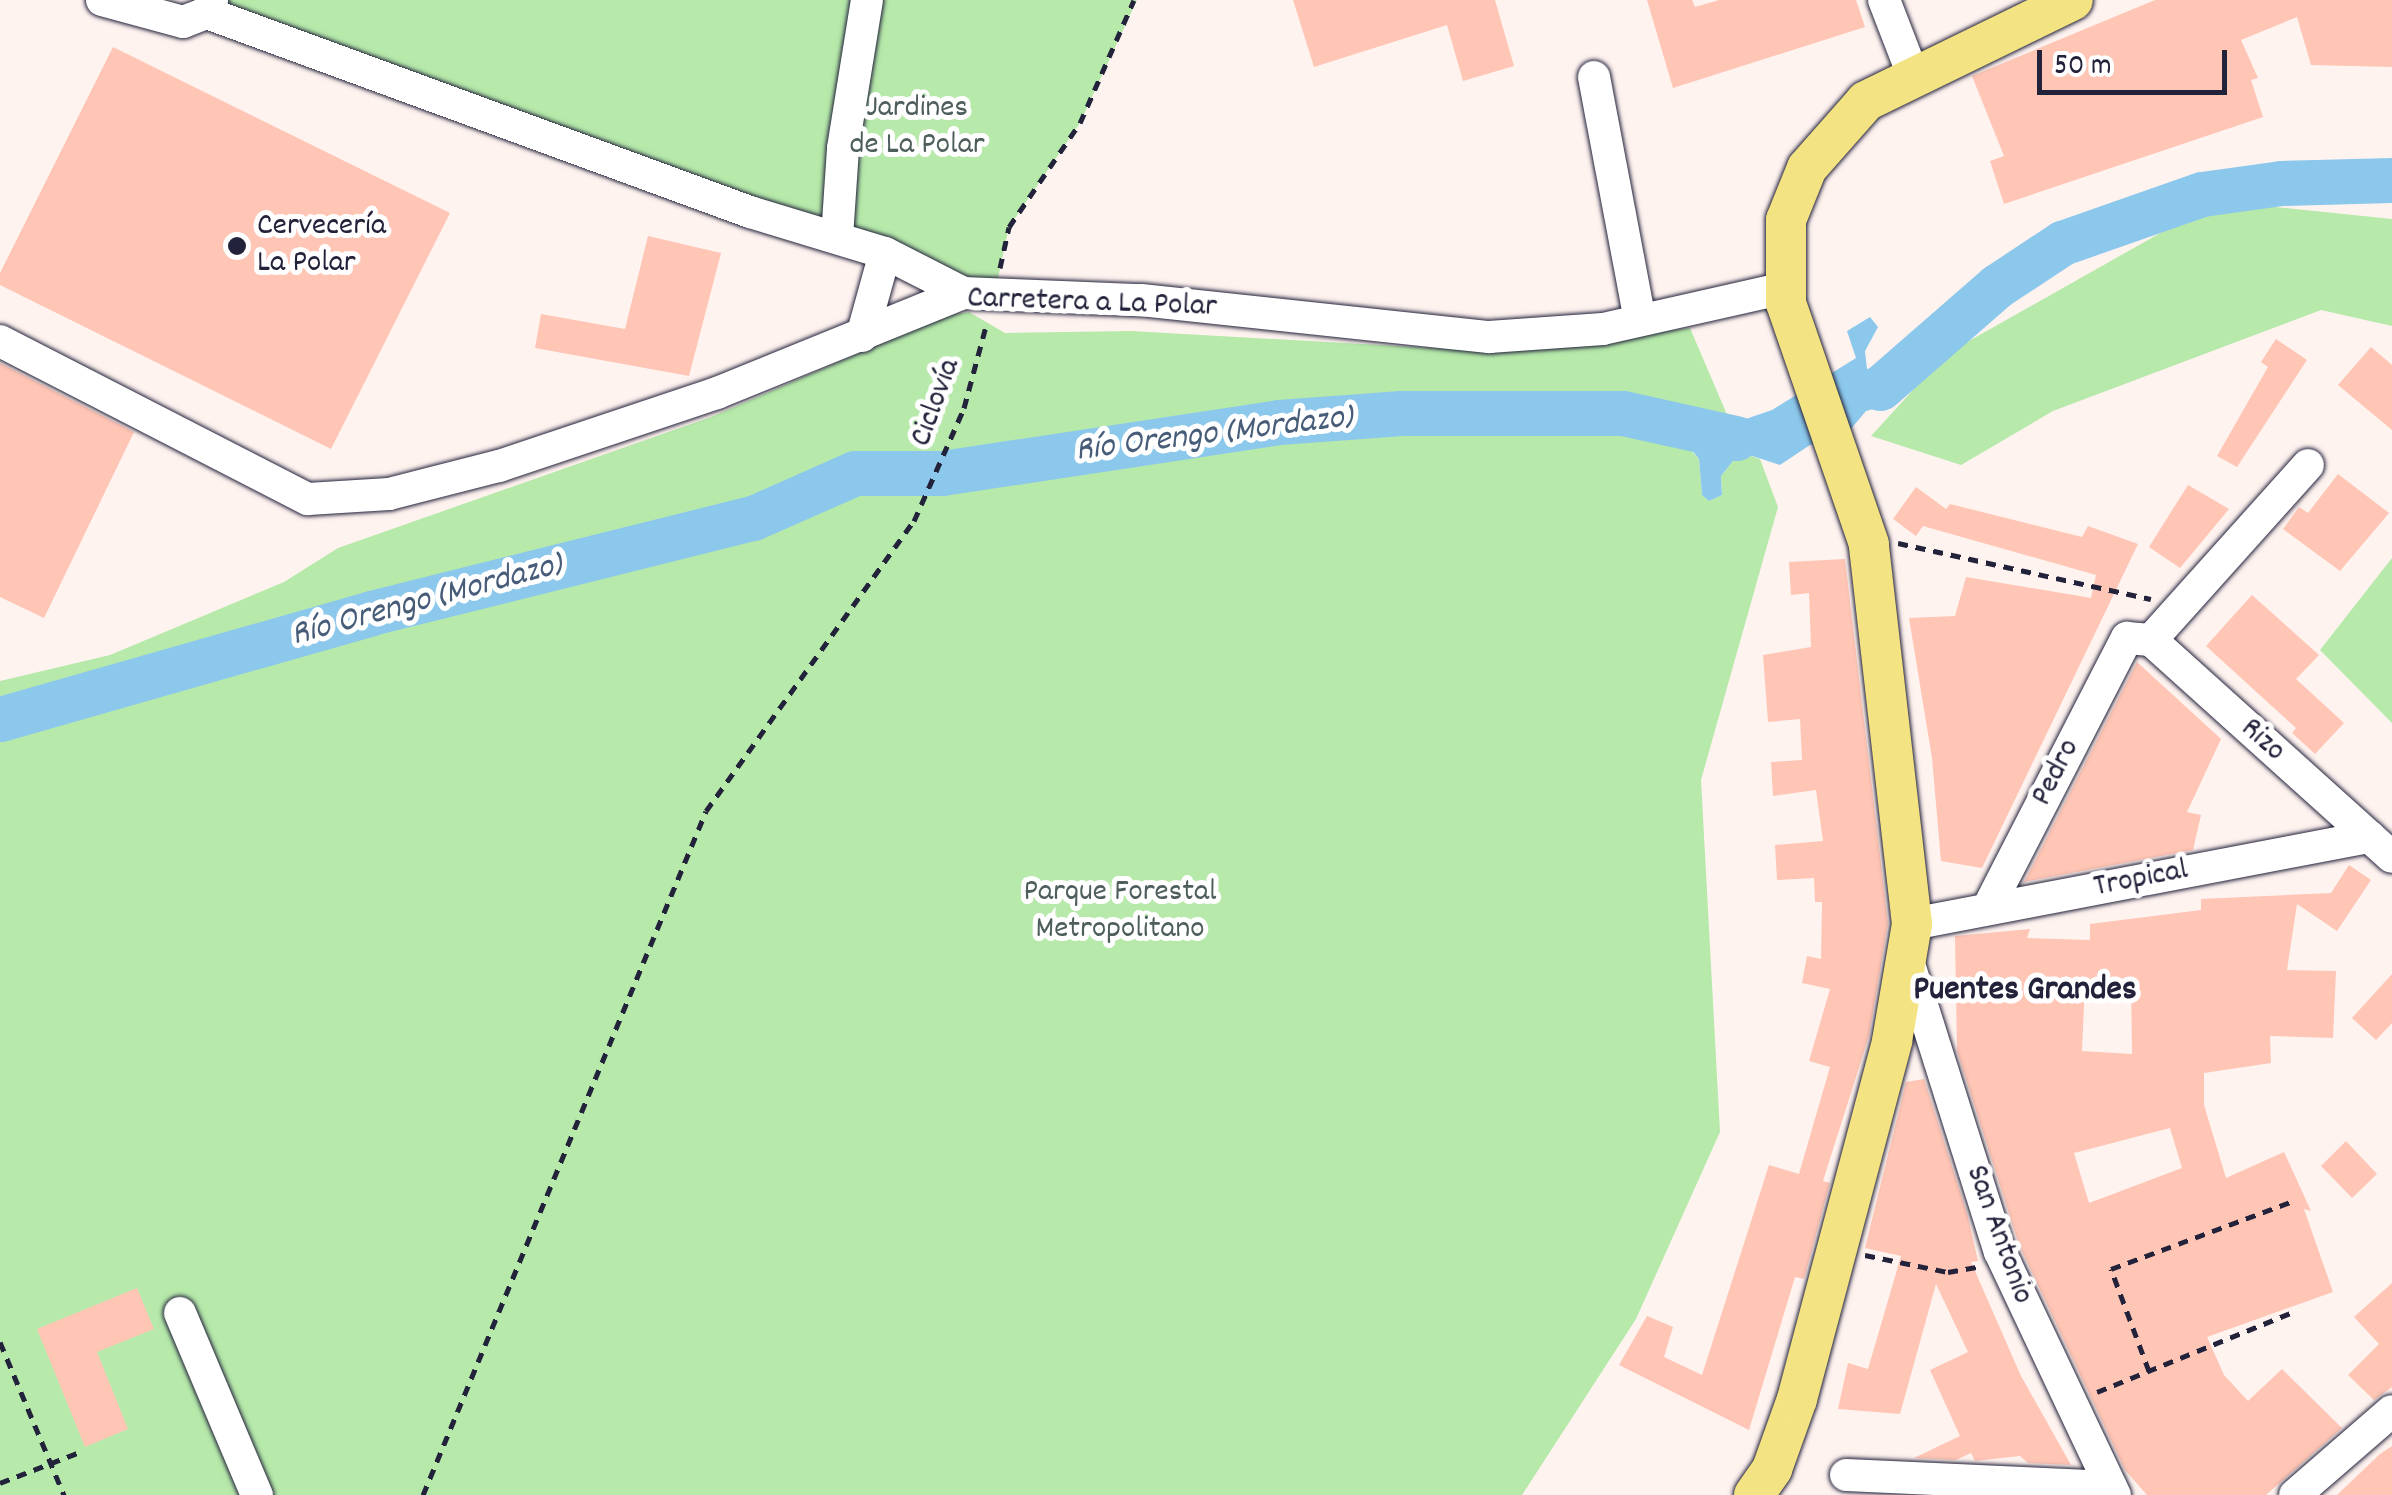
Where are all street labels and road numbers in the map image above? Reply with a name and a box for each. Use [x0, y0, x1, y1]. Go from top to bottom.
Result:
street label: Carretera a La Polar [967, 280, 1217, 328]
street label: Ciclovía [903, 354, 971, 452]
street label: Rizo [2231, 711, 2293, 771]
street label: Pedro [2024, 733, 2090, 813]
street label: Tropical [2091, 852, 2191, 908]
street label: San Antonio [1955, 1161, 2041, 1309]

